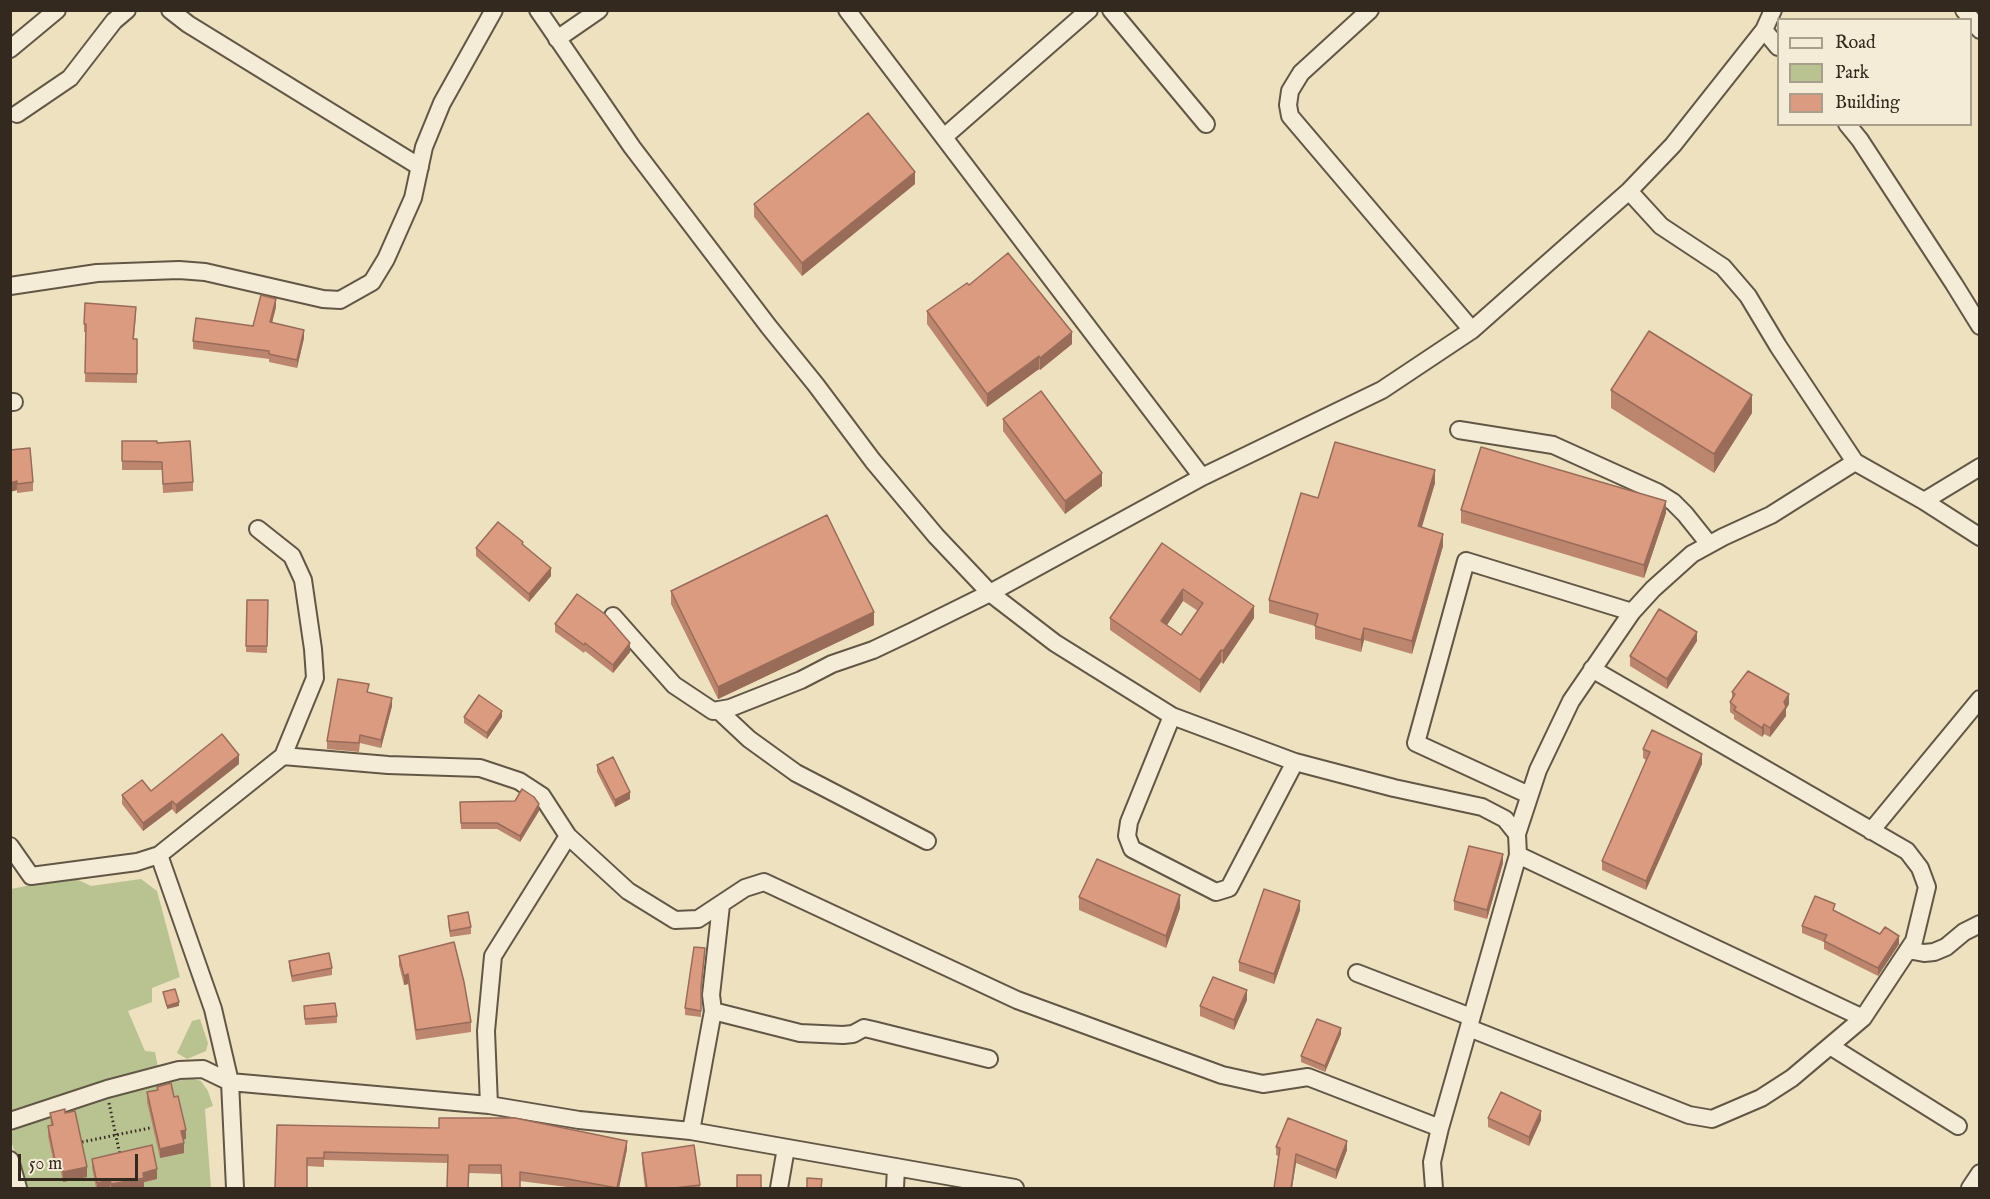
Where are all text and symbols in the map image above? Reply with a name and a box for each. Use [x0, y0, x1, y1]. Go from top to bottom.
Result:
legend [1777, 18, 1972, 126]
text: Road [1835, 32, 1876, 55]
text: Park [1835, 62, 1869, 85]
text: Building [1835, 92, 1900, 115]
scale bar [21, 1142, 141, 1180]
text: 50 m [29, 1153, 62, 1176]

